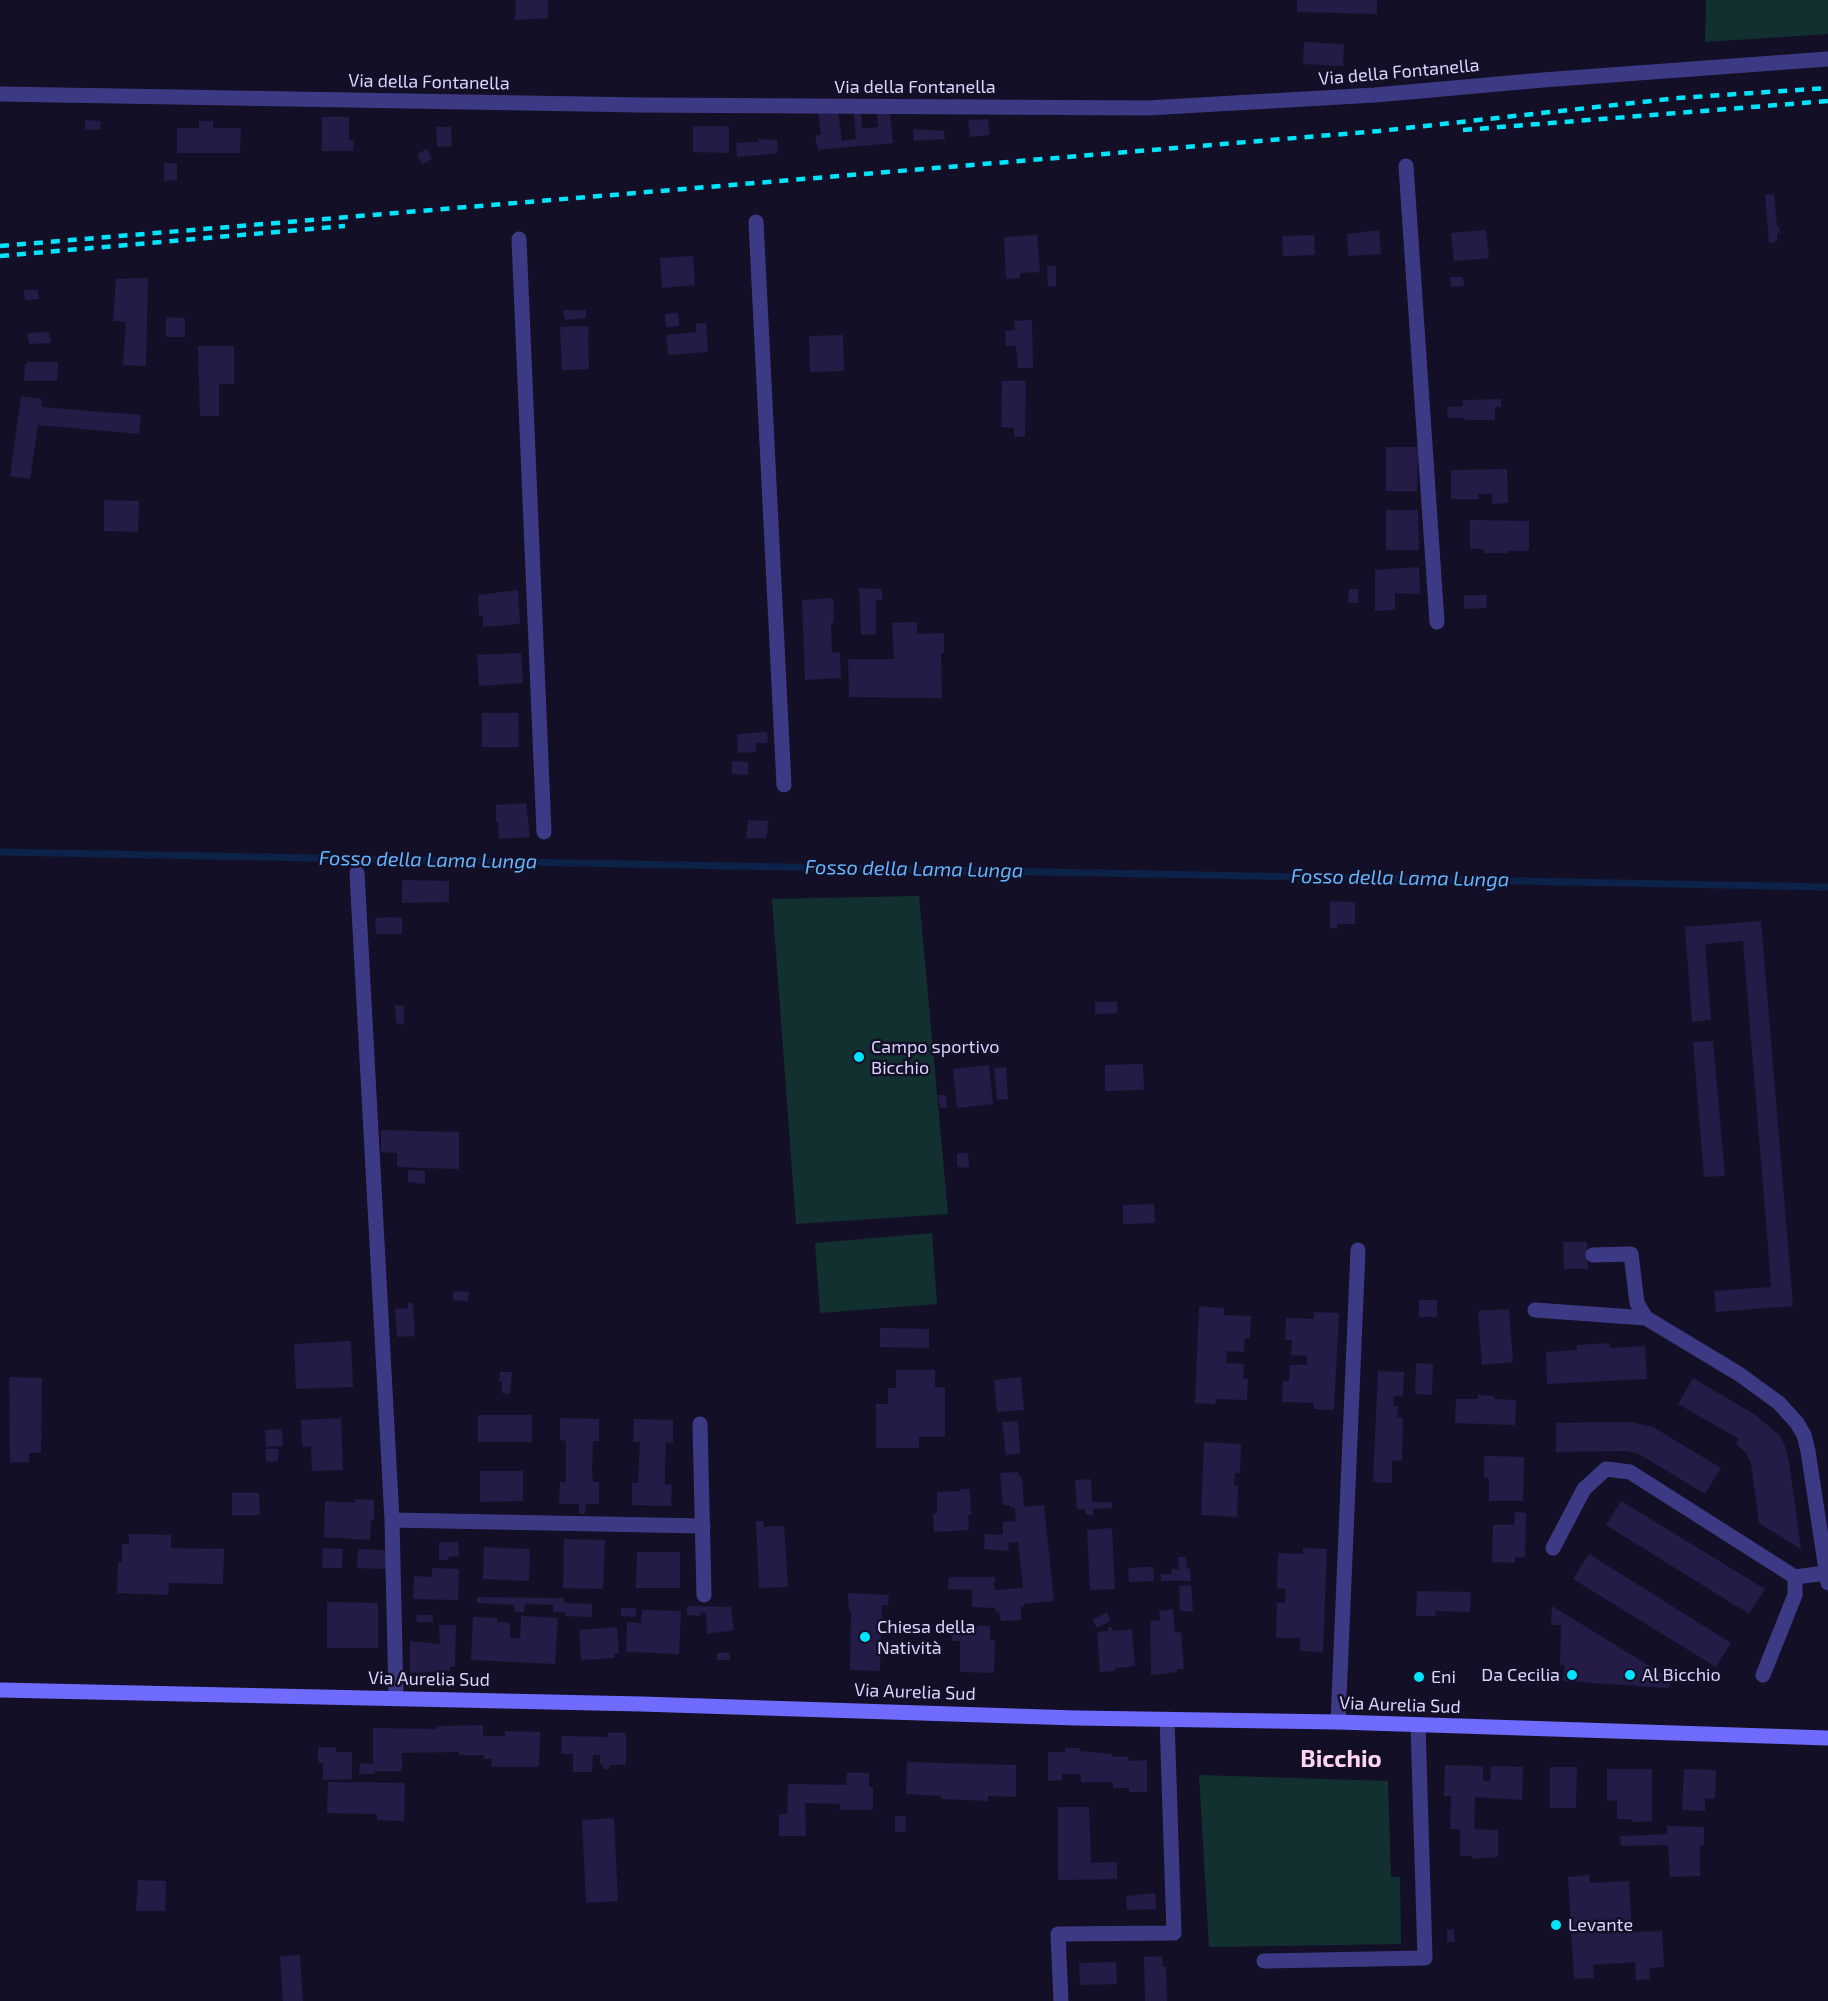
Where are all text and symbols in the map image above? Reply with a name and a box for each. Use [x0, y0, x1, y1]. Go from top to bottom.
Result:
street label: Via della Fontanella [1318, 54, 1480, 90]
street label: Via della Fontanella [348, 70, 510, 94]
street label: Via della Fontanella [834, 76, 996, 98]
water label: Fosso della Lama Lunga [319, 846, 537, 874]
water label: Fosso della Lama Lunga [805, 855, 1023, 883]
water label: Fosso della Lama Lunga [1291, 864, 1509, 892]
place label: Campo sportivo Bicchio [871, 1036, 1000, 1078]
marker: Campo sportivo Bicchio [852, 1050, 866, 1064]
place label: Chiesa della Natività [877, 1616, 975, 1658]
marker: Chiesa della Natività [858, 1630, 872, 1644]
place label: Da Cecilia [1481, 1664, 1560, 1686]
place label: Al Bicchio [1642, 1664, 1721, 1686]
place label: Eni [1431, 1666, 1456, 1688]
street label: Via Aurelia Sud [368, 1667, 490, 1691]
marker: Da Cecilia [1565, 1668, 1579, 1682]
marker: Al Bicchio [1623, 1668, 1637, 1682]
marker: Eni [1412, 1670, 1426, 1684]
street label: Via Aurelia Sud [854, 1679, 976, 1705]
street label: Via Aurelia Sud [1339, 1692, 1461, 1718]
district label: Bicchio [1300, 1745, 1382, 1773]
place label: Levante [1568, 1914, 1633, 1936]
marker: Levante [1549, 1918, 1563, 1932]

